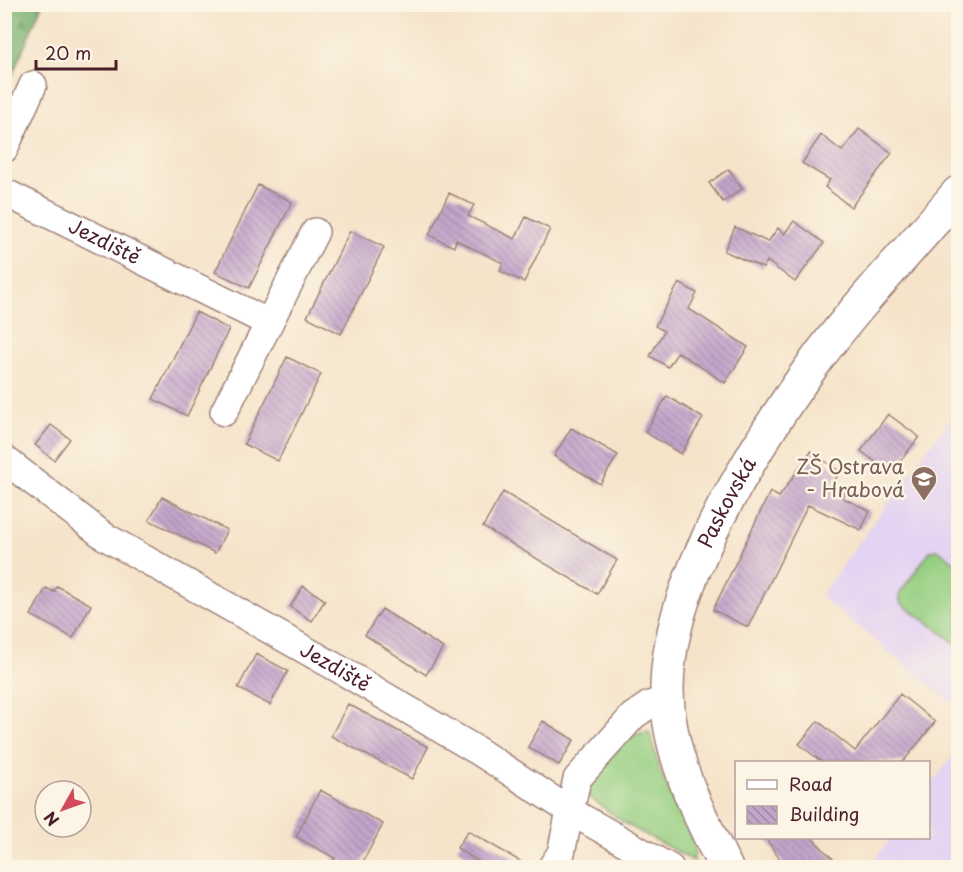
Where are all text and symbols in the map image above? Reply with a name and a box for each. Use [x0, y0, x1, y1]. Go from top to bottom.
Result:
scale bar [36, 33, 116, 71]
text: 20 m [45, 39, 91, 66]
street label: Jezdiště [64, 210, 146, 271]
street label: Paskovská [690, 451, 763, 552]
place label: ZŠ Ostrava - Hrabová [796, 451, 904, 504]
school or university icon: ZŠ Ostrava - Hrabová [909, 464, 939, 502]
street label: Jezdiště [295, 634, 377, 698]
legend [735, 761, 930, 839]
text: Road [789, 770, 833, 797]
north arrow [33, 779, 93, 839]
text: Building [789, 800, 859, 827]
text: N [37, 807, 64, 832]

